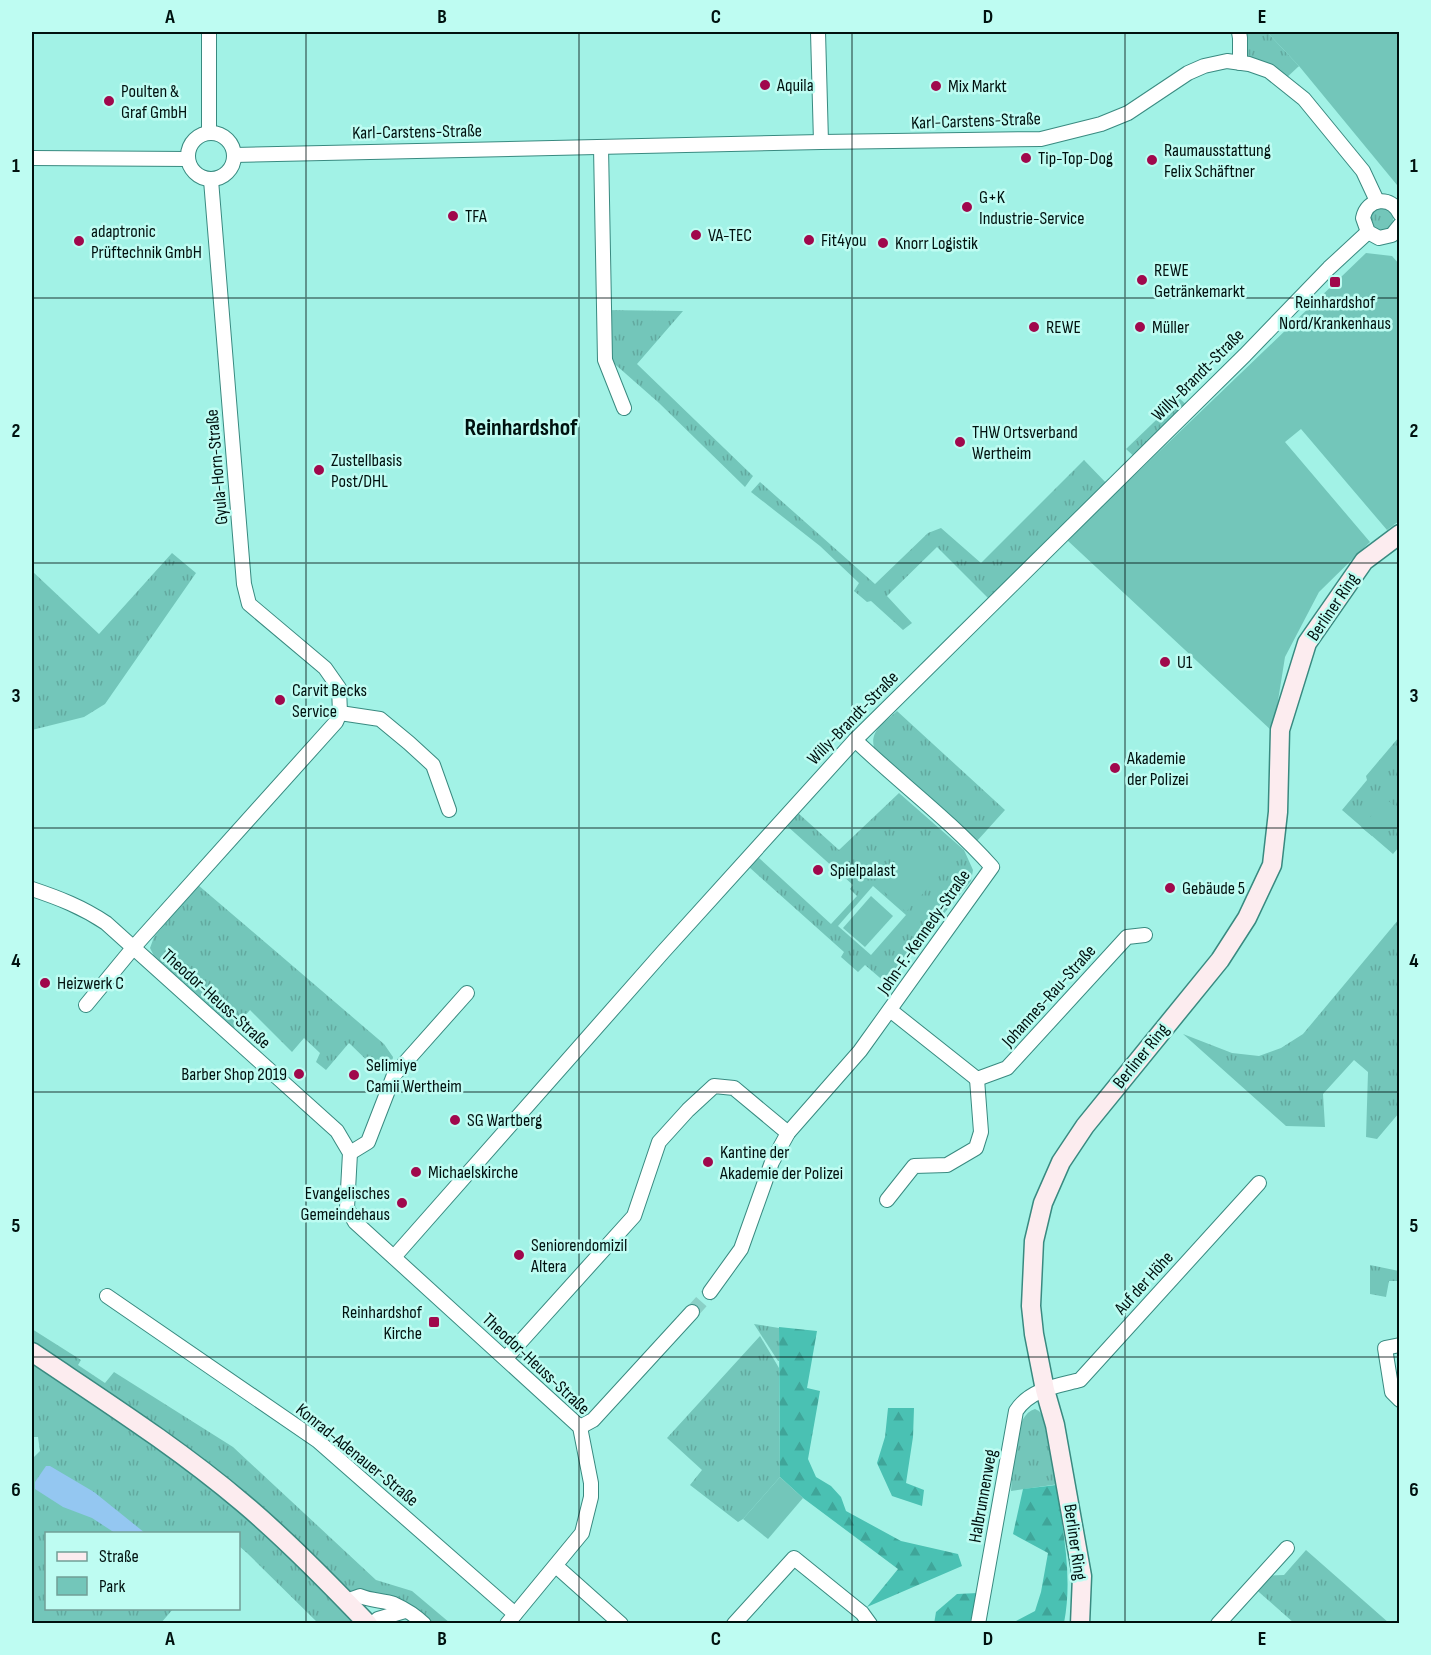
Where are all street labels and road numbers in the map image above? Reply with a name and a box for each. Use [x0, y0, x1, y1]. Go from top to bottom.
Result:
street label: Karl-Carstens-Straße [911, 108, 1041, 134]
street label: Karl-Carstens-Straße [352, 120, 482, 144]
street label: Willy-Brandt-Straße [1147, 324, 1249, 426]
street label: Gyula-Horn-Straße [201, 408, 233, 526]
street label: Berliner Ring [1303, 569, 1363, 645]
street label: Willy-Brandt-Straße [803, 667, 903, 769]
street label: John-F.-Kennedy-Straße [873, 866, 975, 999]
street label: Johannes-Rau-Straße [997, 941, 1100, 1052]
street label: Theodor-Heuss-Straße [157, 945, 275, 1053]
street label: Berliner Ring [1109, 1019, 1173, 1093]
street label: Auf der Höhe [1110, 1247, 1178, 1320]
street label: Theodor-Heuss-Straße [478, 1309, 594, 1419]
street label: Konrad-Adenauer-Straße [292, 1399, 422, 1511]
street label: Halbrunnenweg [964, 1448, 1002, 1544]
street label: Berliner Ring [1059, 1502, 1091, 1582]

